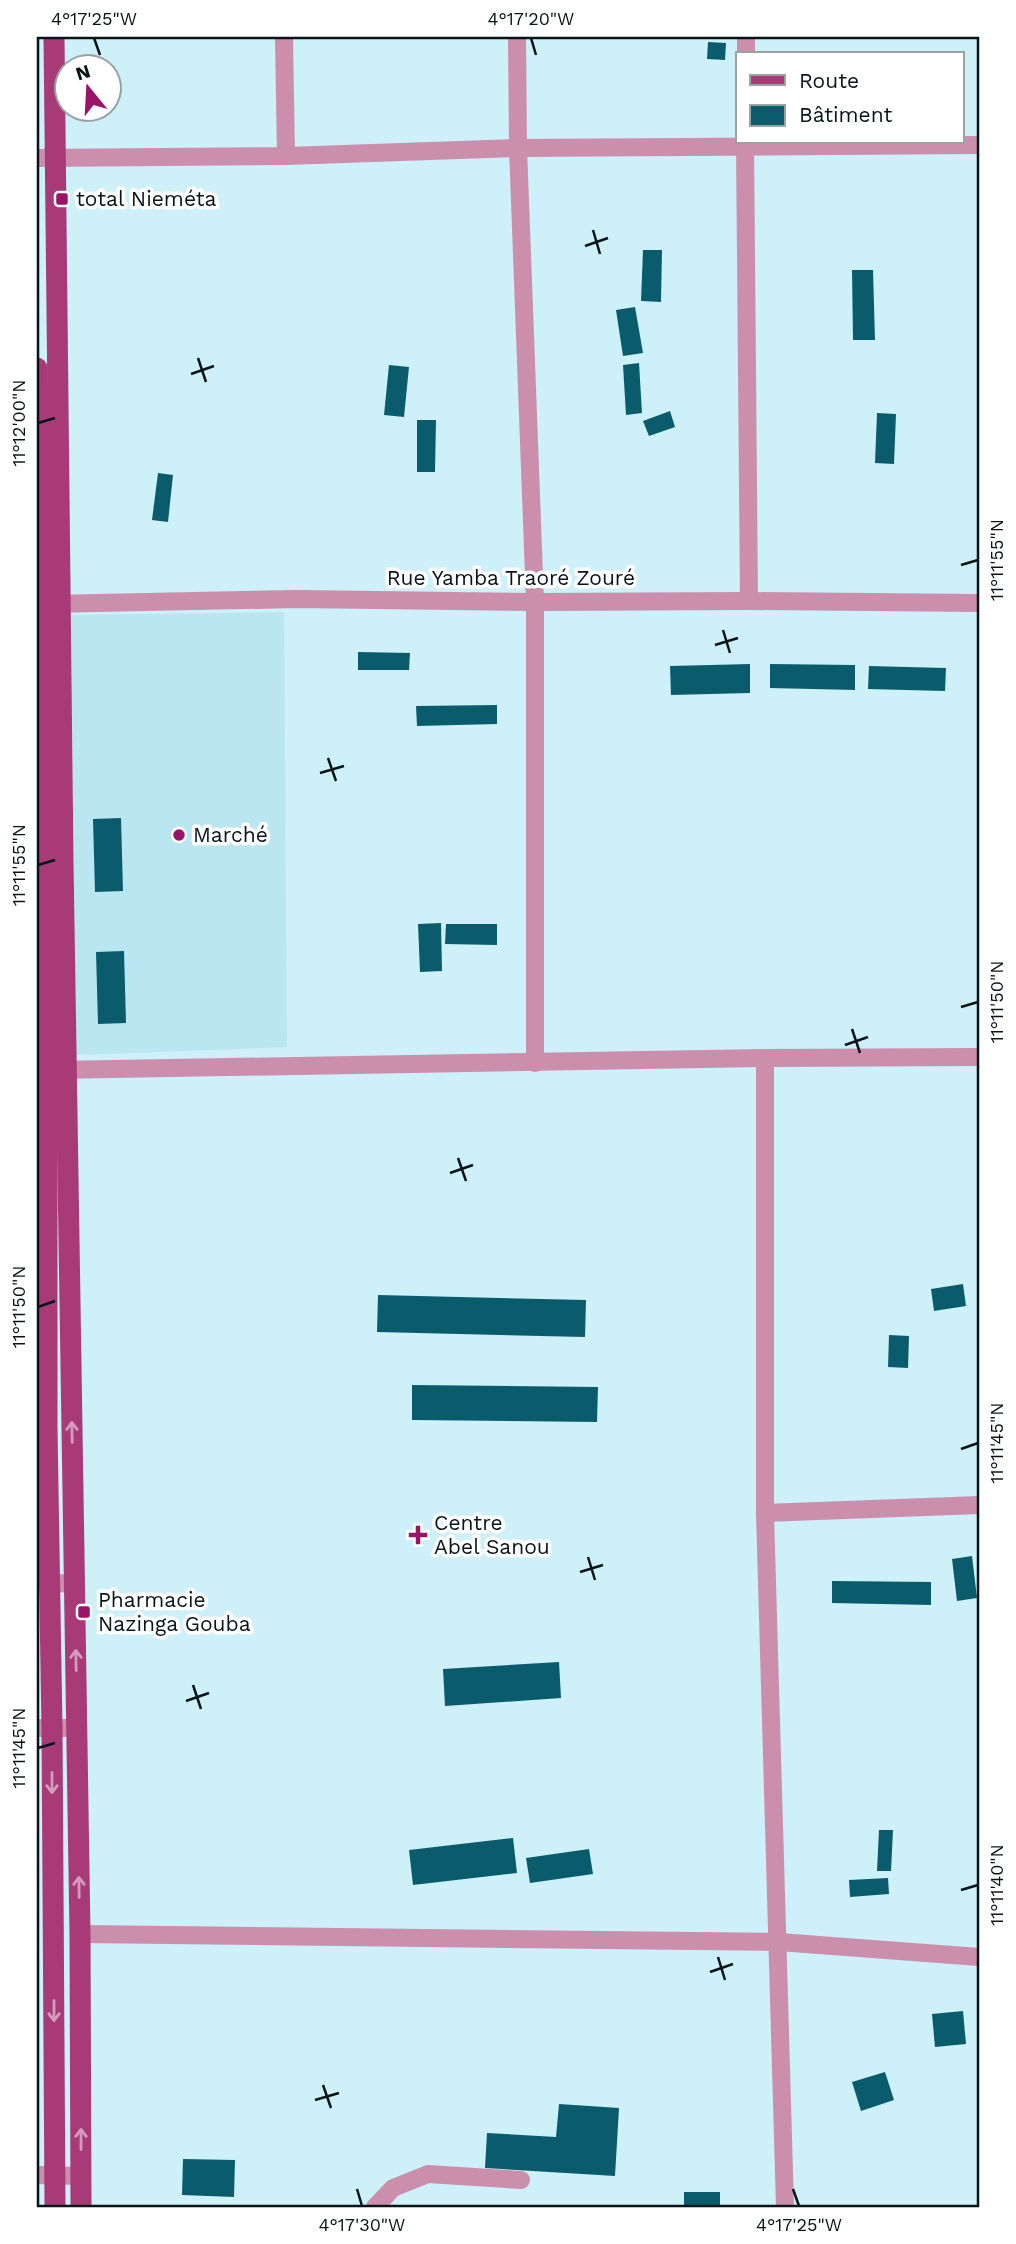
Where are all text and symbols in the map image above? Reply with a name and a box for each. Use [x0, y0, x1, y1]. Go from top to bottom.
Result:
text: 4°17'25"W [51, 8, 137, 29]
text: 4°17'20"W [488, 8, 574, 29]
north arrow [52, 52, 122, 122]
legend [736, 52, 964, 144]
text: N [73, 59, 93, 85]
text: Route [799, 68, 859, 93]
text: Bâtiment [799, 102, 893, 127]
place label: total Nieméta [76, 186, 216, 211]
marker: total Nieméta [54, 191, 70, 207]
text: 11°12'00"N [8, 380, 29, 466]
text: 11°11'55"N [986, 519, 1007, 601]
street label: Rue Yamba Traoré Zouré [387, 565, 635, 590]
place label: Marché [193, 822, 268, 847]
text: 11°11'55"N [8, 824, 29, 906]
marker: Marché [171, 827, 187, 843]
text: 11°11'50"N [986, 961, 1007, 1043]
text: 11°11'50"N [8, 1266, 29, 1348]
text: 11°11'45"N [986, 1403, 1007, 1483]
one-way arrow [65, 1421, 79, 1444]
place label: Centre Abel Sanou [434, 1510, 550, 1559]
marker: Centre Abel Sanou [408, 1525, 428, 1545]
place label: Pharmacie Nazinga Gouba [98, 1587, 251, 1636]
marker: Pharmacie Nazinga Gouba [76, 1604, 92, 1620]
one-way arrow [69, 1648, 83, 1671]
text: 11°11'45"N [8, 1708, 29, 1788]
one-way arrow [45, 1771, 59, 1794]
text: 11°11'40"N [986, 1844, 1007, 1926]
one-way arrow [72, 1876, 86, 1899]
one-way arrow [47, 1999, 61, 2022]
one-way arrow [74, 2128, 88, 2151]
text: 4°17'30"W [319, 2214, 405, 2235]
text: 4°17'25"W [756, 2214, 842, 2235]

